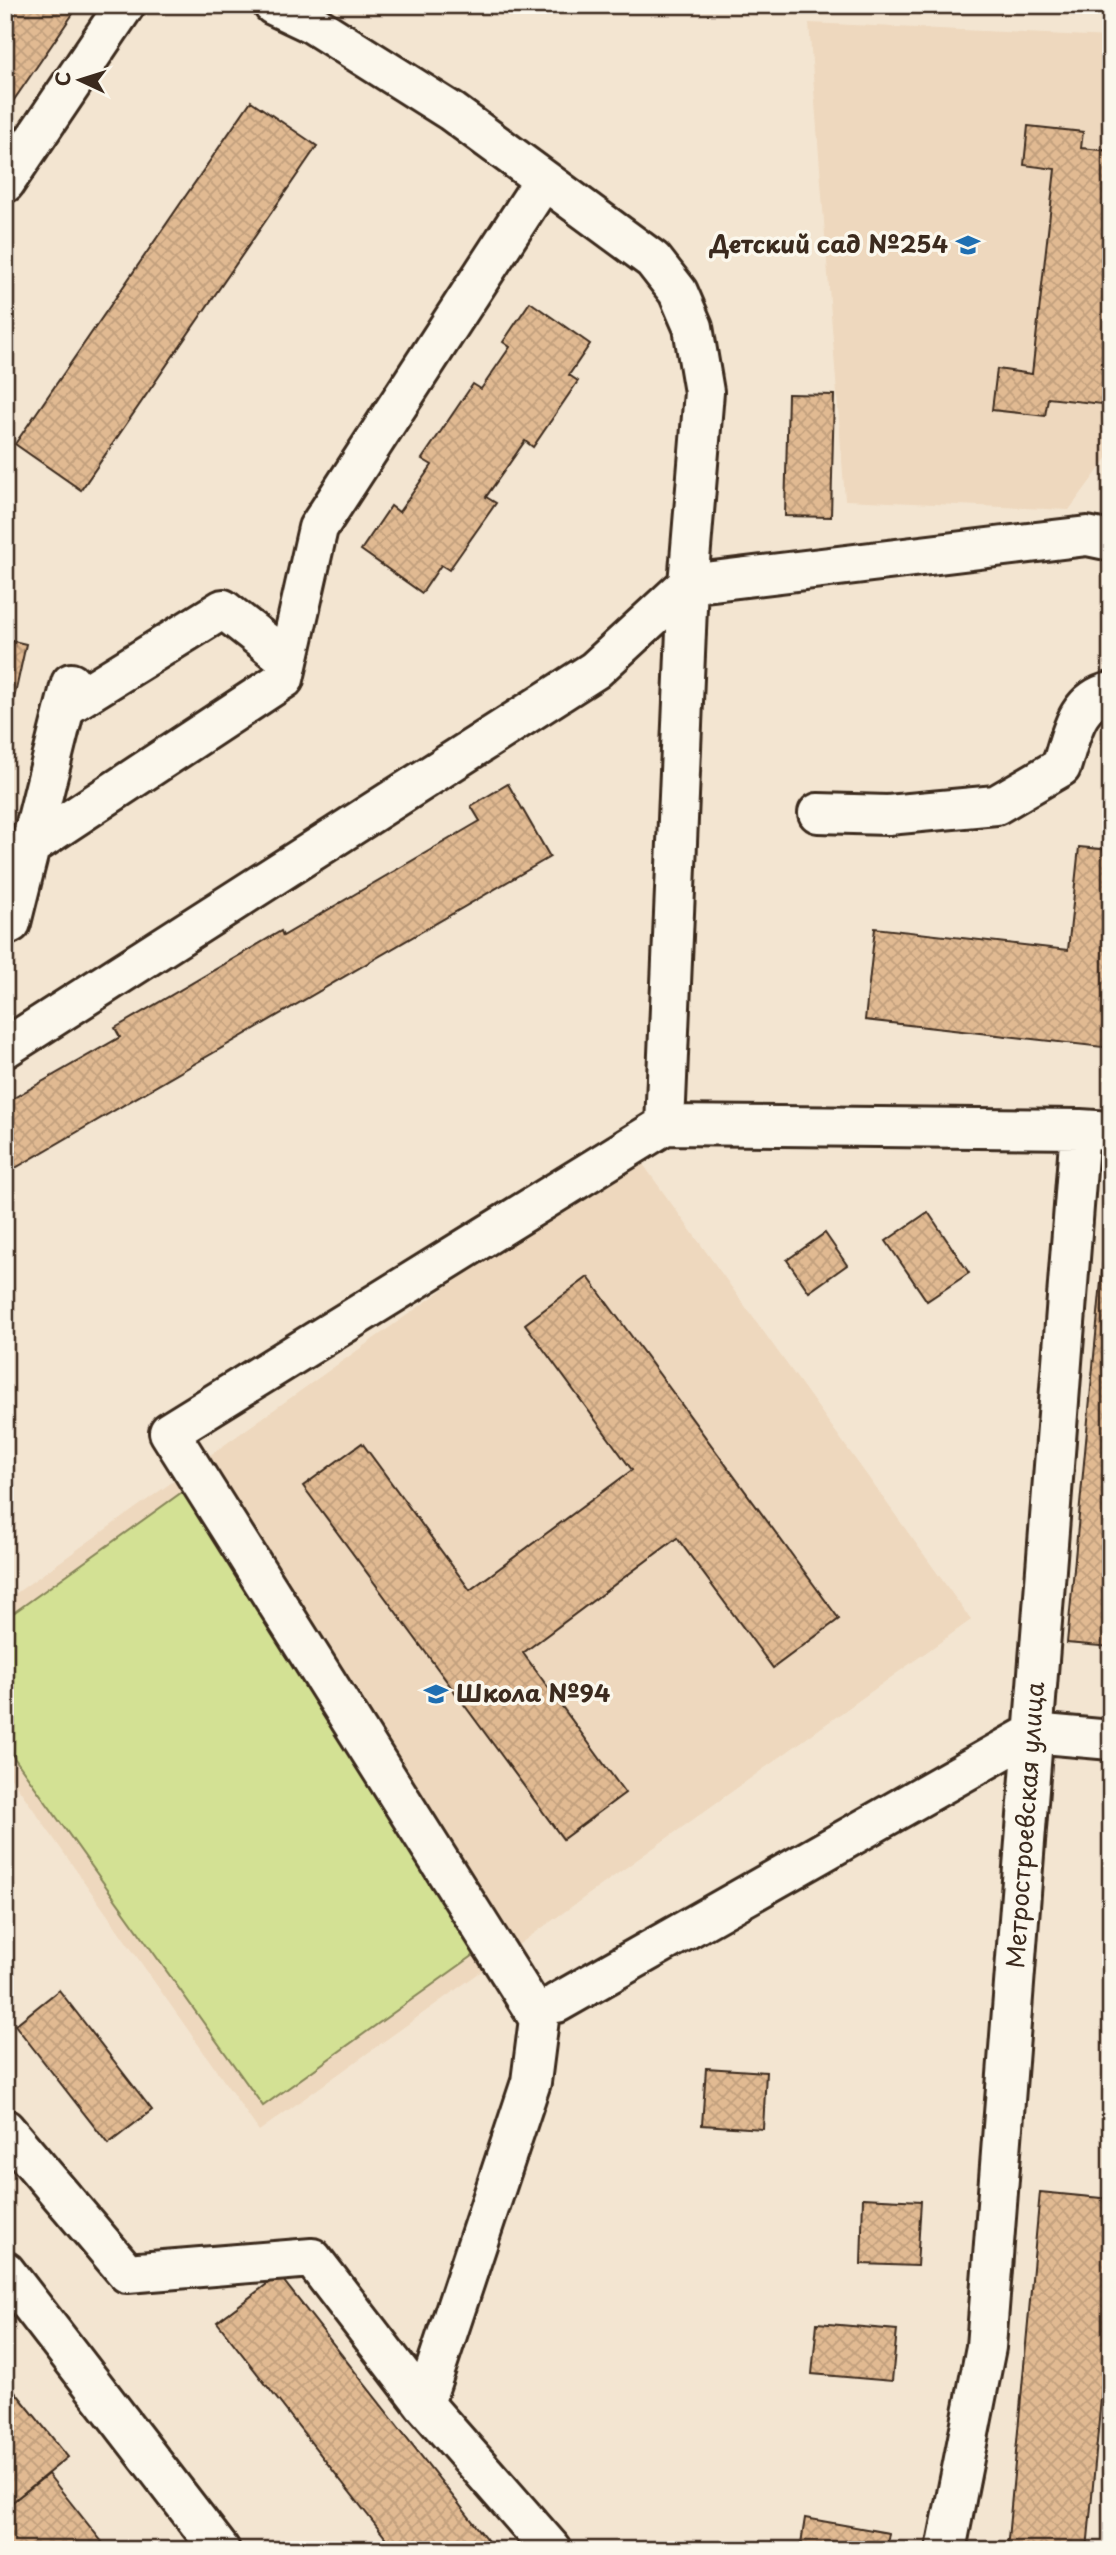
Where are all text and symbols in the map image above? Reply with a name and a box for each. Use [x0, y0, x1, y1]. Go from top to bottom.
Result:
north arrow [46, 46, 116, 116]
text: С [48, 71, 77, 87]
place label: Детский сад №254 [709, 225, 948, 261]
school or university icon: Детский сад №254 [954, 231, 982, 259]
place label: Школа №94 [456, 1674, 610, 1710]
school or university icon: Школа №94 [422, 1680, 450, 1708]
street label: Метростроевская улица [996, 1680, 1052, 1969]

